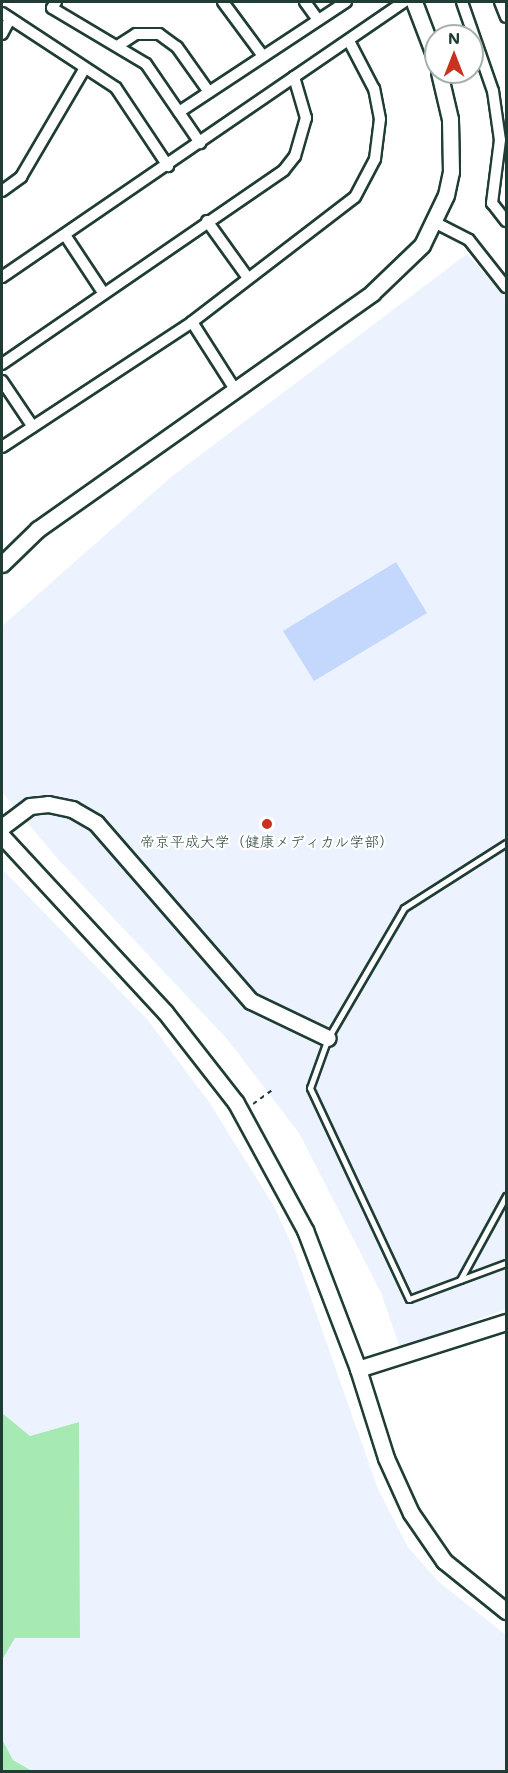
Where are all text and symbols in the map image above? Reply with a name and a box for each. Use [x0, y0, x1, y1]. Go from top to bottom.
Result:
north arrow [424, 24, 484, 84]
text: N [448, 27, 460, 48]
marker: 帝京平成大学（健康メディカル学部） [260, 817, 274, 831]
place label: 帝京平成大学（健康メディカル学部） [140, 833, 394, 851]

